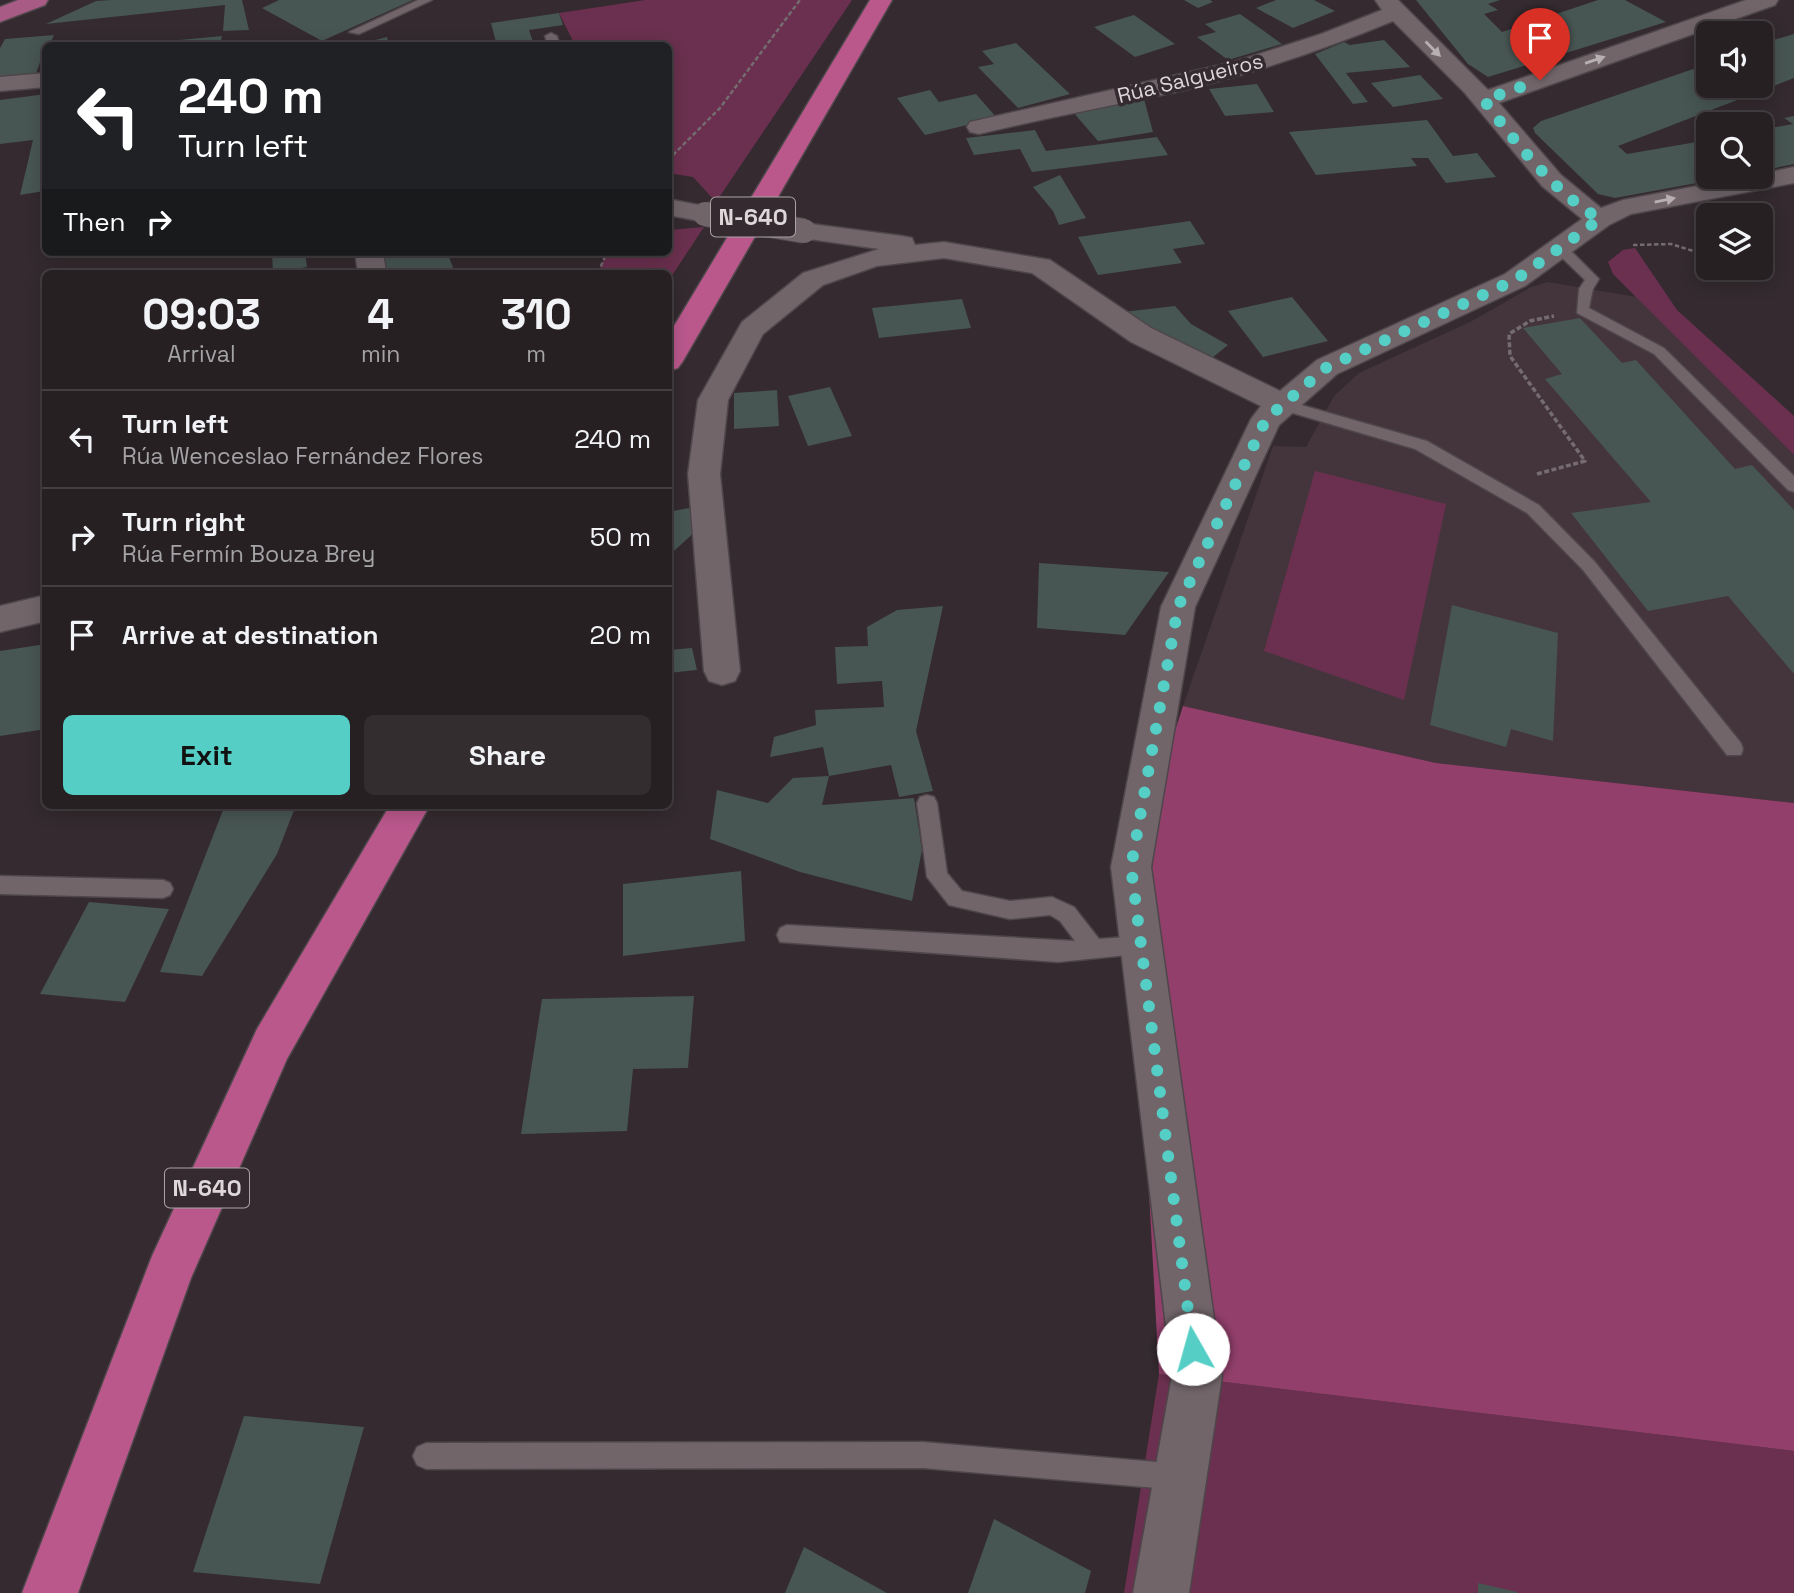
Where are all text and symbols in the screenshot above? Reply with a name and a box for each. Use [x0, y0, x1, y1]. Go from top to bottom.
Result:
pin [1510, 8, 1570, 80]
icon: arrive [1521, 19, 1559, 57]
map controls [1696, 21, 1773, 280]
button: sound [1696, 21, 1773, 98]
one-way arrow [1425, 40, 1441, 57]
street label: Rúa Salgueiros [1114, 47, 1266, 109]
one-way arrow [1584, 55, 1605, 66]
text: 240 m [178, 65, 324, 127]
icon: left [63, 70, 154, 161]
button: search [1696, 112, 1773, 189]
text: Turn left [178, 126, 308, 166]
one-way arrow [1654, 194, 1676, 205]
road number: N-640 [711, 198, 795, 236]
icon: right [140, 203, 178, 241]
button: layers [1696, 203, 1773, 280]
text: Then [63, 205, 126, 239]
text: 09:03 [142, 288, 261, 341]
text: 4 [367, 288, 394, 341]
text: 310 [501, 288, 572, 341]
text: Arrival [167, 339, 236, 369]
text: min [361, 339, 400, 369]
text: m [526, 339, 546, 369]
text: Turn left [122, 407, 229, 441]
icon: left [63, 420, 101, 458]
text: 240 m [574, 422, 651, 456]
text: Rúa Wenceslao Fernández Flores [122, 441, 483, 471]
text: Turn right [122, 505, 246, 539]
icon: right [63, 518, 101, 556]
text: 50 m [590, 520, 651, 554]
text: Rúa Fermín Bouza Brey [122, 539, 375, 569]
icon: arrive [63, 616, 101, 654]
text: Arrive at destination [122, 618, 379, 652]
text: 20 m [590, 618, 651, 652]
button: Exit [63, 715, 350, 795]
button: Share [364, 715, 651, 795]
road number: N-640 [165, 1168, 249, 1208]
position arrow [1156, 1312, 1230, 1386]

